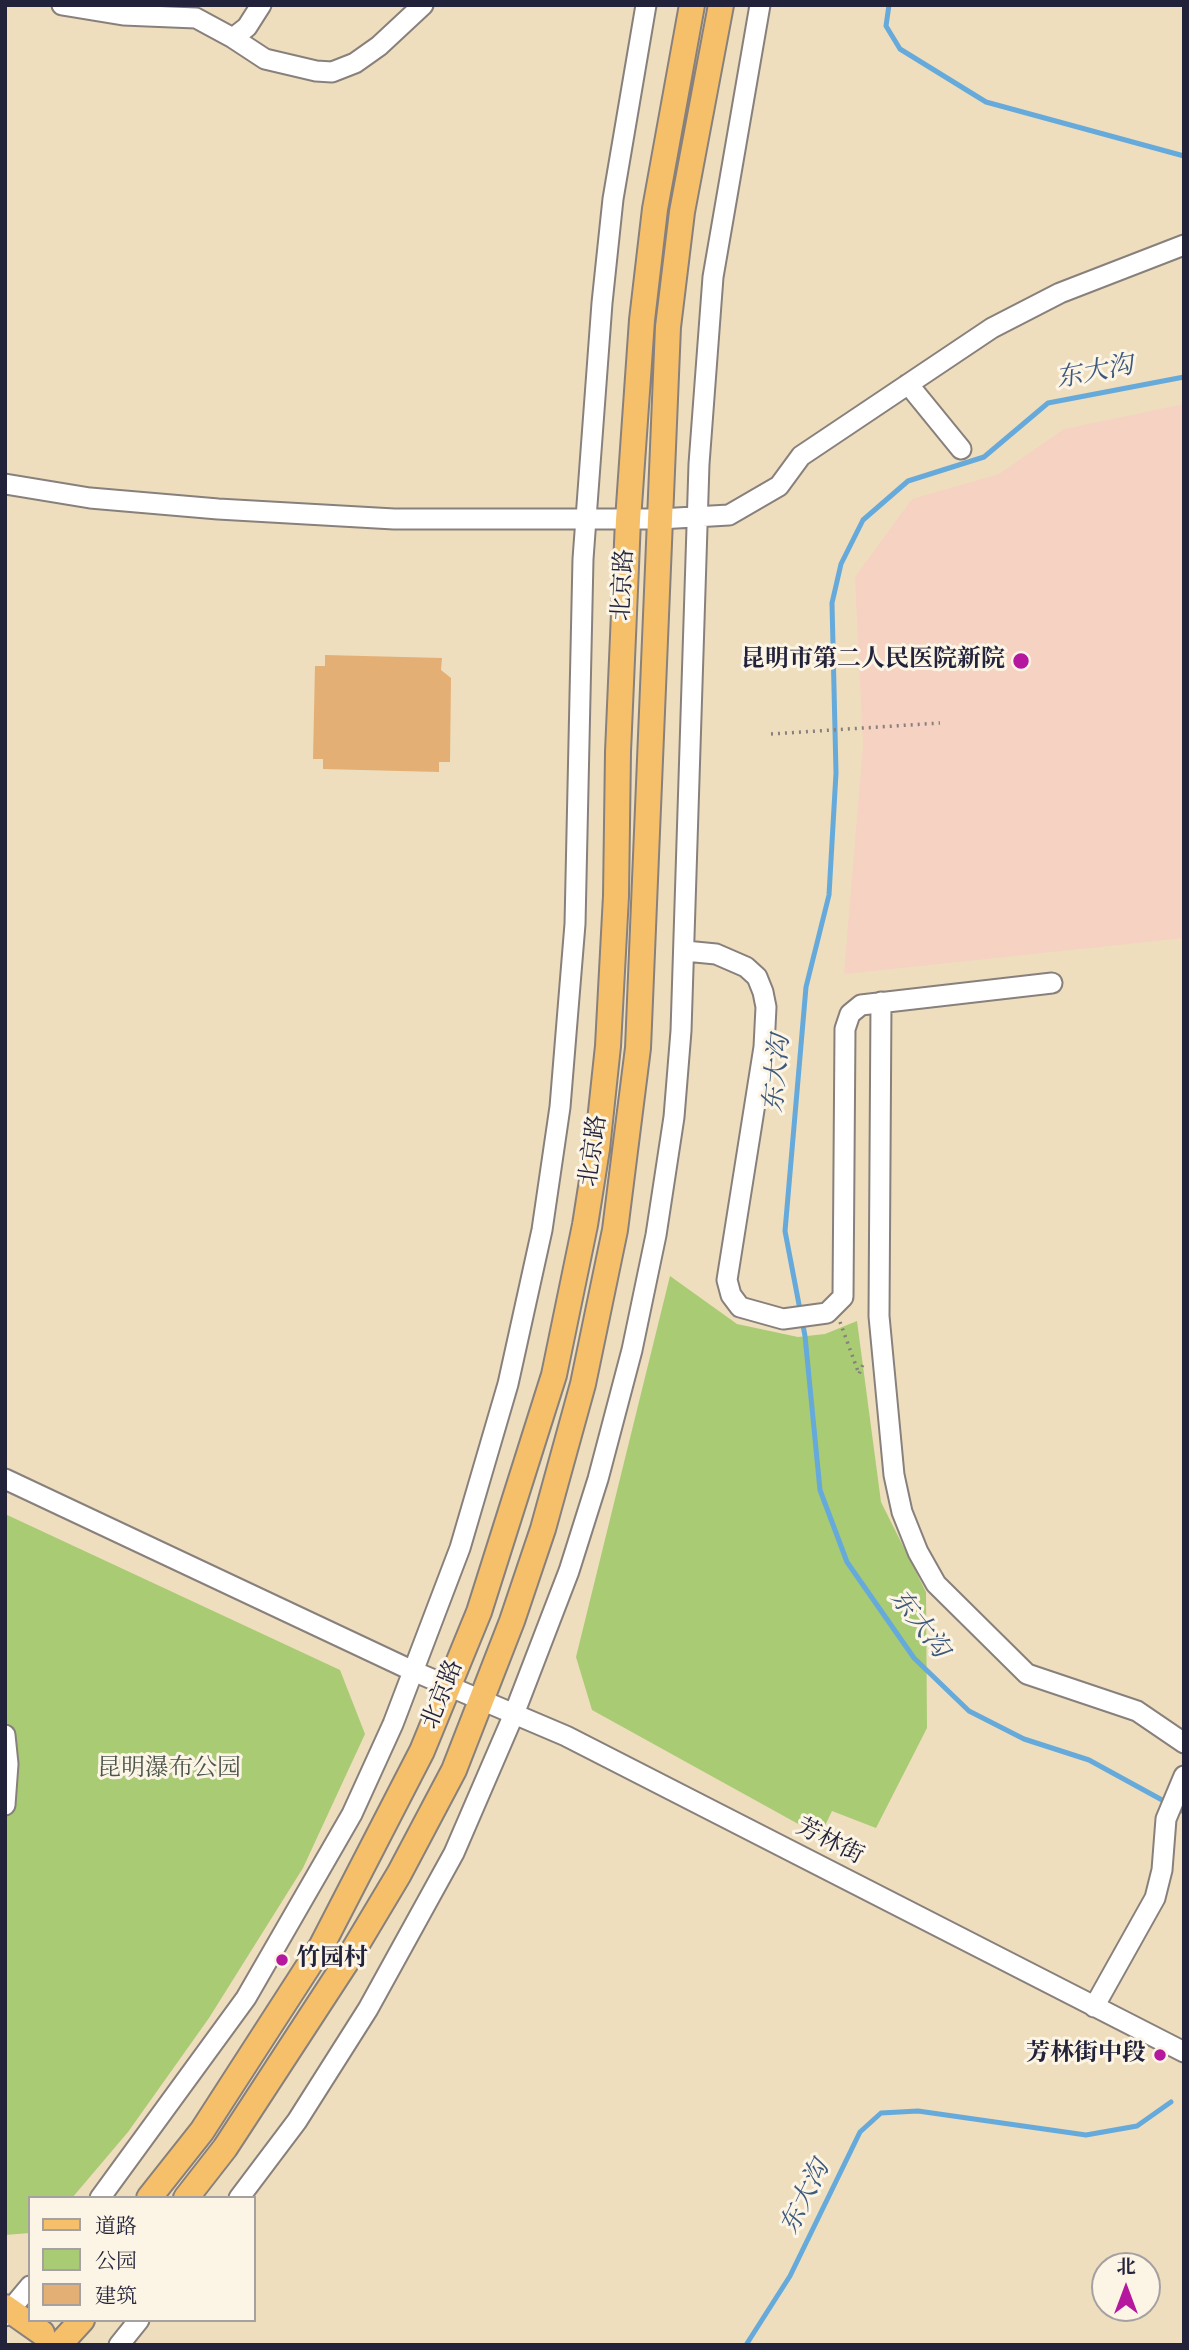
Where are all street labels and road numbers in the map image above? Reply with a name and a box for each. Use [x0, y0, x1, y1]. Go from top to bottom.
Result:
street label: 北京路 [609, 548, 641, 622]
street label: 北京路 [576, 1113, 614, 1189]
street label: 北京路 [417, 1656, 471, 1734]
street label: 芳林街 [790, 1814, 868, 1872]

